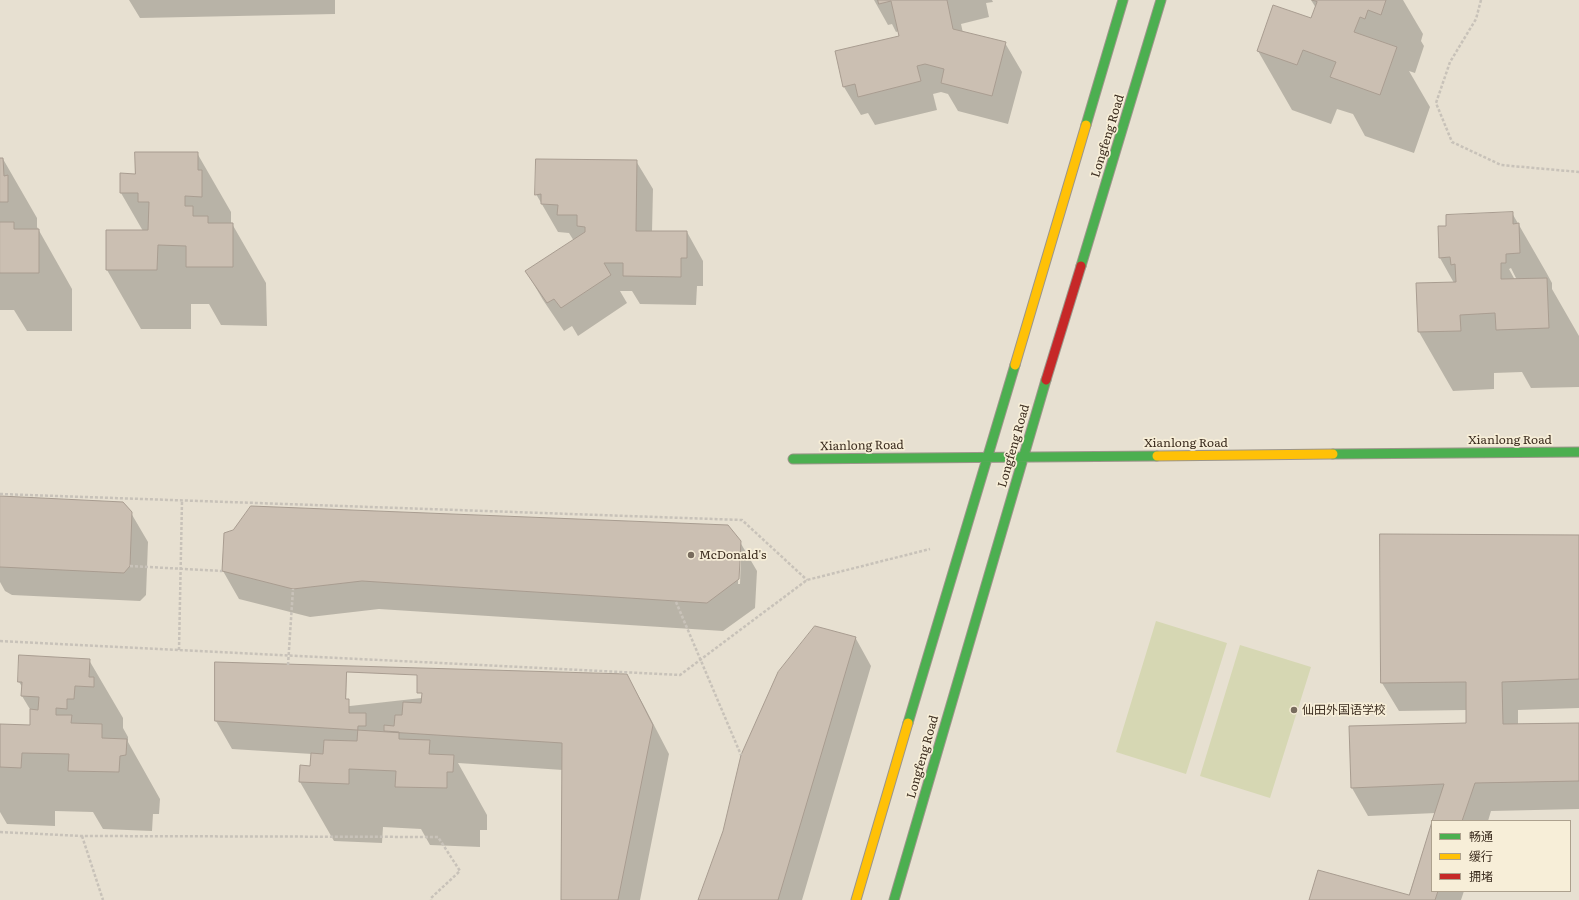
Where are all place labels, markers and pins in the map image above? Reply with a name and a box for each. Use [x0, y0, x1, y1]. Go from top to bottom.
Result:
place label: McDonald's [699, 548, 766, 562]
marker: McDonald's [686, 550, 696, 560]
place label: 仙田外国语学校 [1302, 703, 1386, 717]
marker: 仙田外国语学校 [1289, 705, 1299, 715]

